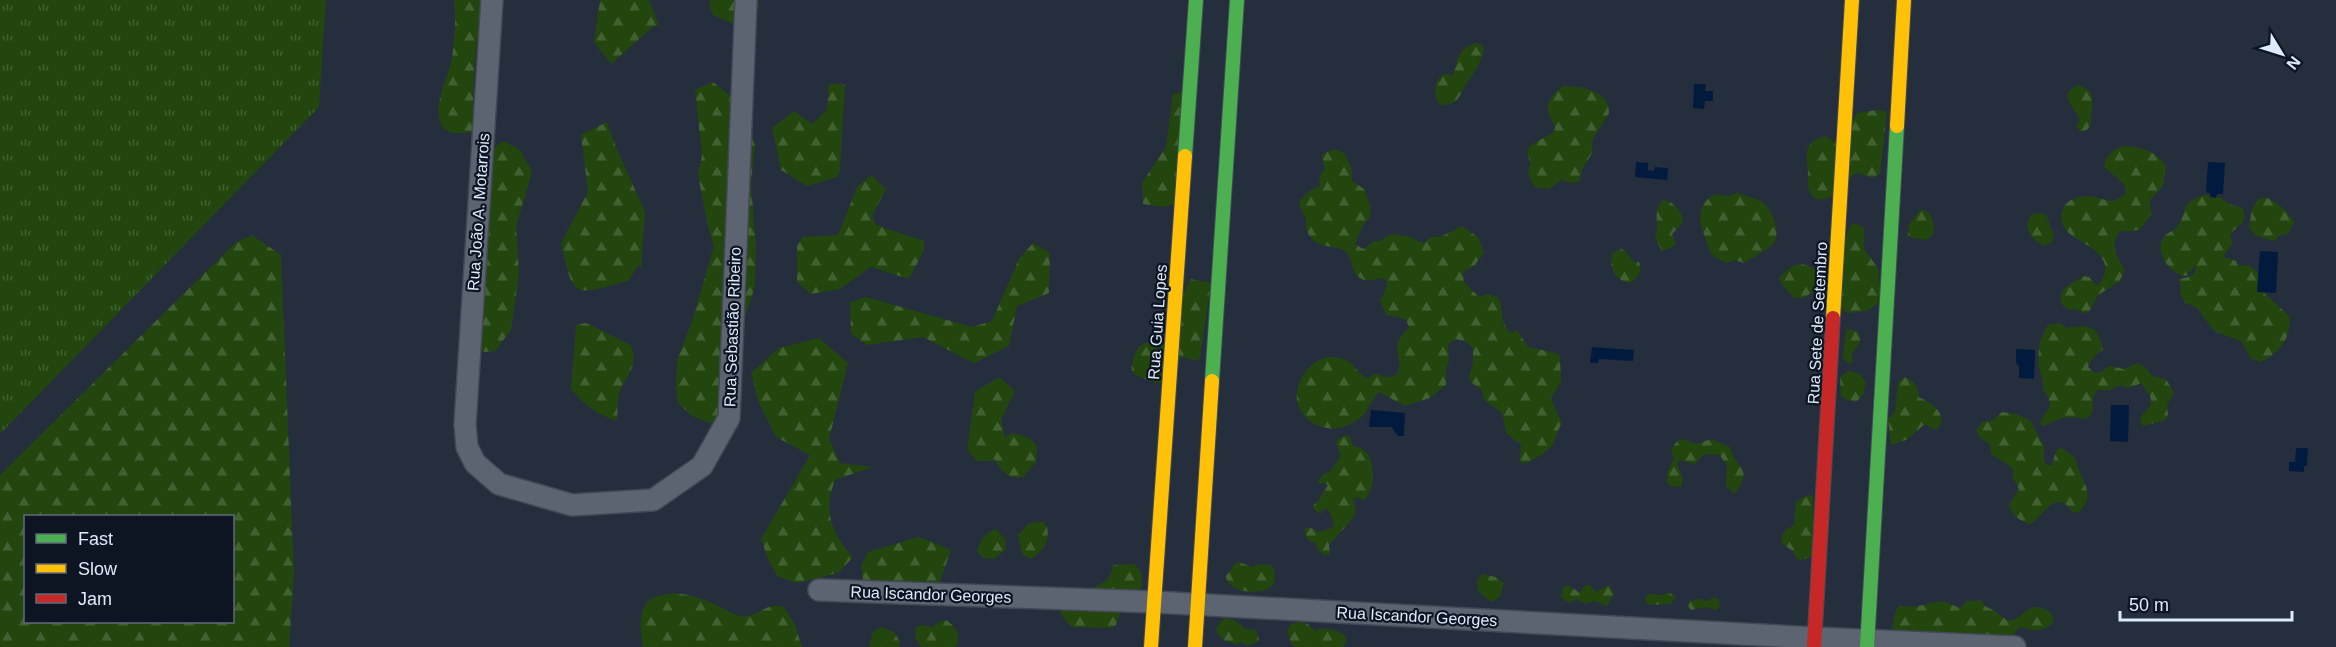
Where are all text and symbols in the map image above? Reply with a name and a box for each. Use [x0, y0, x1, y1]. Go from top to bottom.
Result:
north arrow [2252, 24, 2312, 84]
text: N [2283, 53, 2304, 73]
street label: Rua João A. Motarrois [464, 132, 492, 292]
street label: Rua Sete de Setembro [1805, 241, 1830, 405]
street label: Rua Sebastião Ribeiro [721, 247, 744, 407]
street label: Rua Guia Lopes [1145, 264, 1170, 380]
legend [24, 515, 234, 623]
text: Fast [78, 529, 113, 549]
text: Slow [78, 559, 118, 579]
street label: Rua Iscandor Georges [850, 583, 1012, 606]
scale bar [2120, 584, 2292, 622]
text: Jam [78, 589, 112, 609]
text: 50 m [2129, 595, 2169, 615]
street label: Rua Iscandor Georges [1336, 604, 1498, 629]

